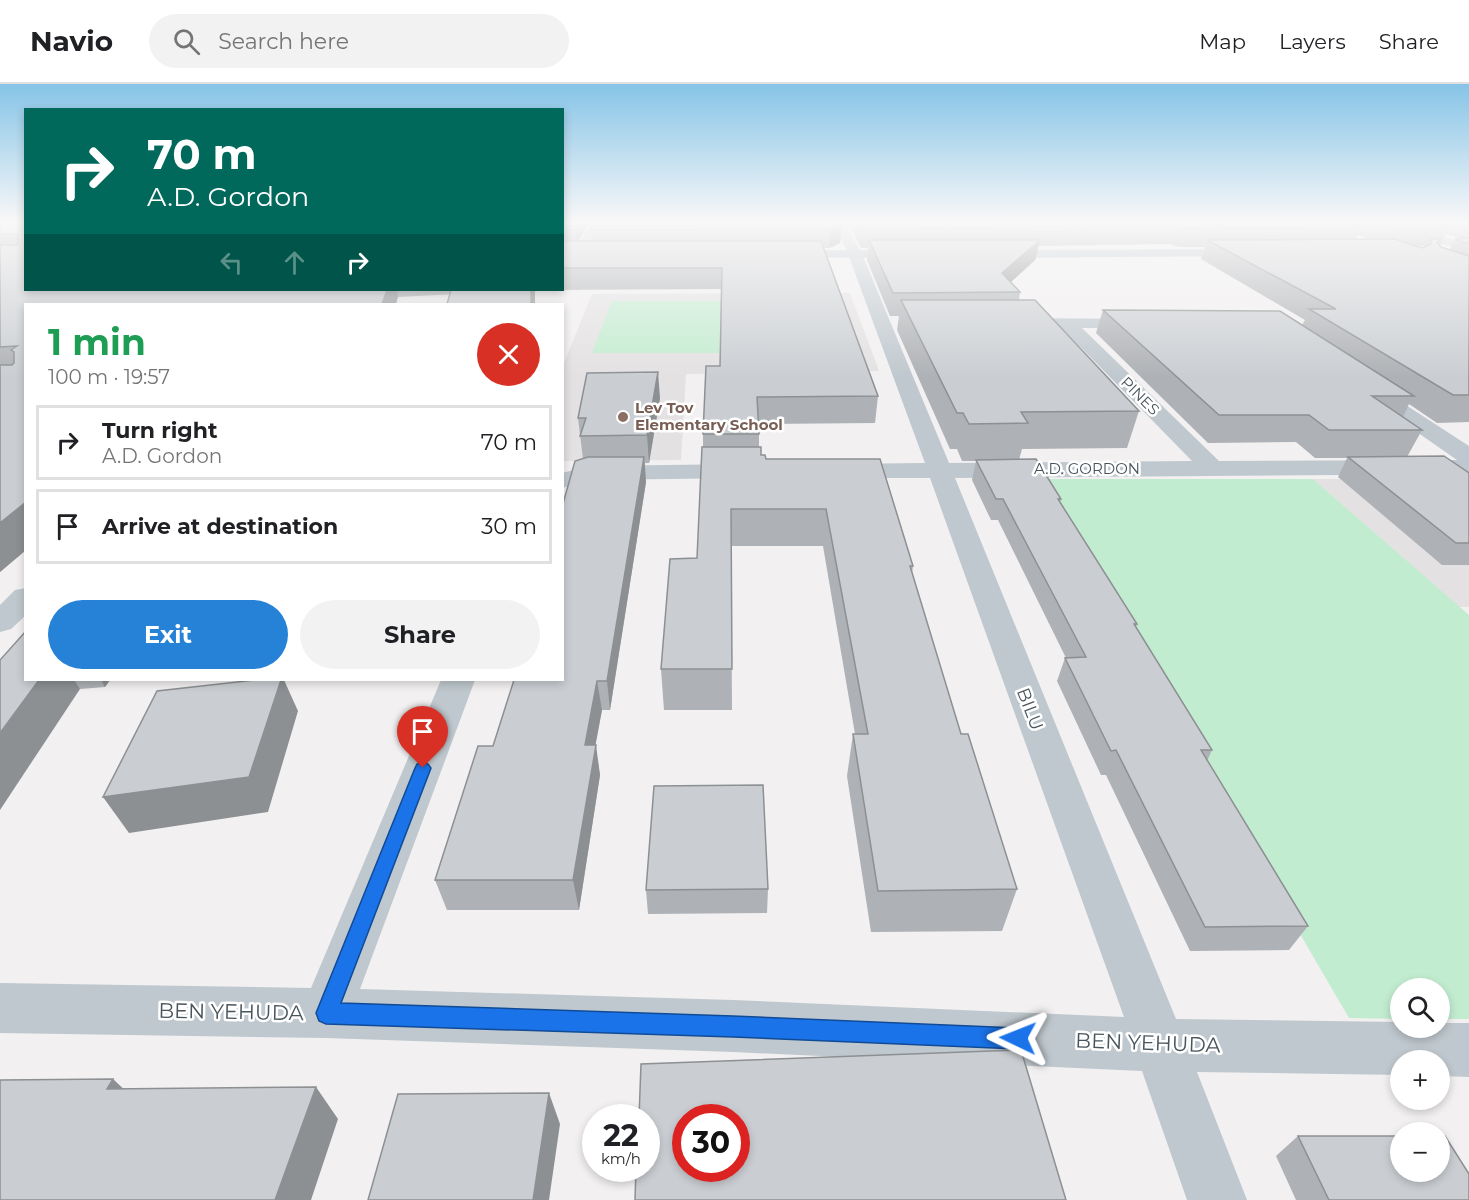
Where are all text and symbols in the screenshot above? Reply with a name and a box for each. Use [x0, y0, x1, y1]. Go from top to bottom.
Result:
search box [149, 14, 569, 68]
text: Navio [30, 24, 113, 58]
icon: search [170, 25, 203, 58]
text: Search here [218, 28, 349, 55]
text: Map [1199, 29, 1246, 54]
text: Layers [1279, 29, 1346, 54]
text: Share [1379, 29, 1439, 54]
text: 70 m [147, 128, 257, 180]
icon: right [48, 132, 126, 210]
text: A.D. Gordon [147, 180, 309, 213]
icon: left [215, 246, 248, 279]
icon: ahead [278, 246, 311, 279]
icon: right [341, 246, 374, 279]
text: 1 min [48, 320, 146, 364]
button: close [477, 323, 540, 386]
text: 100 m · 19:57 [48, 365, 170, 389]
street label: PINES [1117, 372, 1164, 419]
place label: Lev Tov Elementary School [635, 398, 783, 434]
marker: Lev Tov Elementary School [616, 410, 630, 424]
text: Turn right [102, 417, 217, 444]
icon: right [51, 426, 84, 459]
text: 70 m [481, 429, 537, 456]
text: A.D. Gordon [102, 444, 222, 468]
street label: A.D. GORDON [1034, 459, 1140, 478]
icon: arrive [51, 510, 84, 543]
text: Arrive at destination [102, 513, 338, 540]
text: 30 m [481, 513, 537, 540]
button: Exit [48, 600, 288, 669]
button: Share [300, 600, 540, 669]
street label: BILU [1012, 685, 1048, 733]
pin [397, 706, 448, 768]
icon: arrive [406, 715, 439, 748]
map controls [1390, 978, 1450, 1182]
button: search [1390, 978, 1450, 1038]
street label: BEN YEHUDA [158, 998, 305, 1025]
position arrow [986, 1006, 1050, 1070]
street label: BEN YEHUDA [1075, 1027, 1222, 1058]
button: + [1390, 1050, 1450, 1110]
speed limit sign: 30 [672, 1104, 750, 1182]
text: 22 [603, 1117, 639, 1154]
button: − [1390, 1122, 1450, 1182]
text: km/h [601, 1149, 641, 1168]

